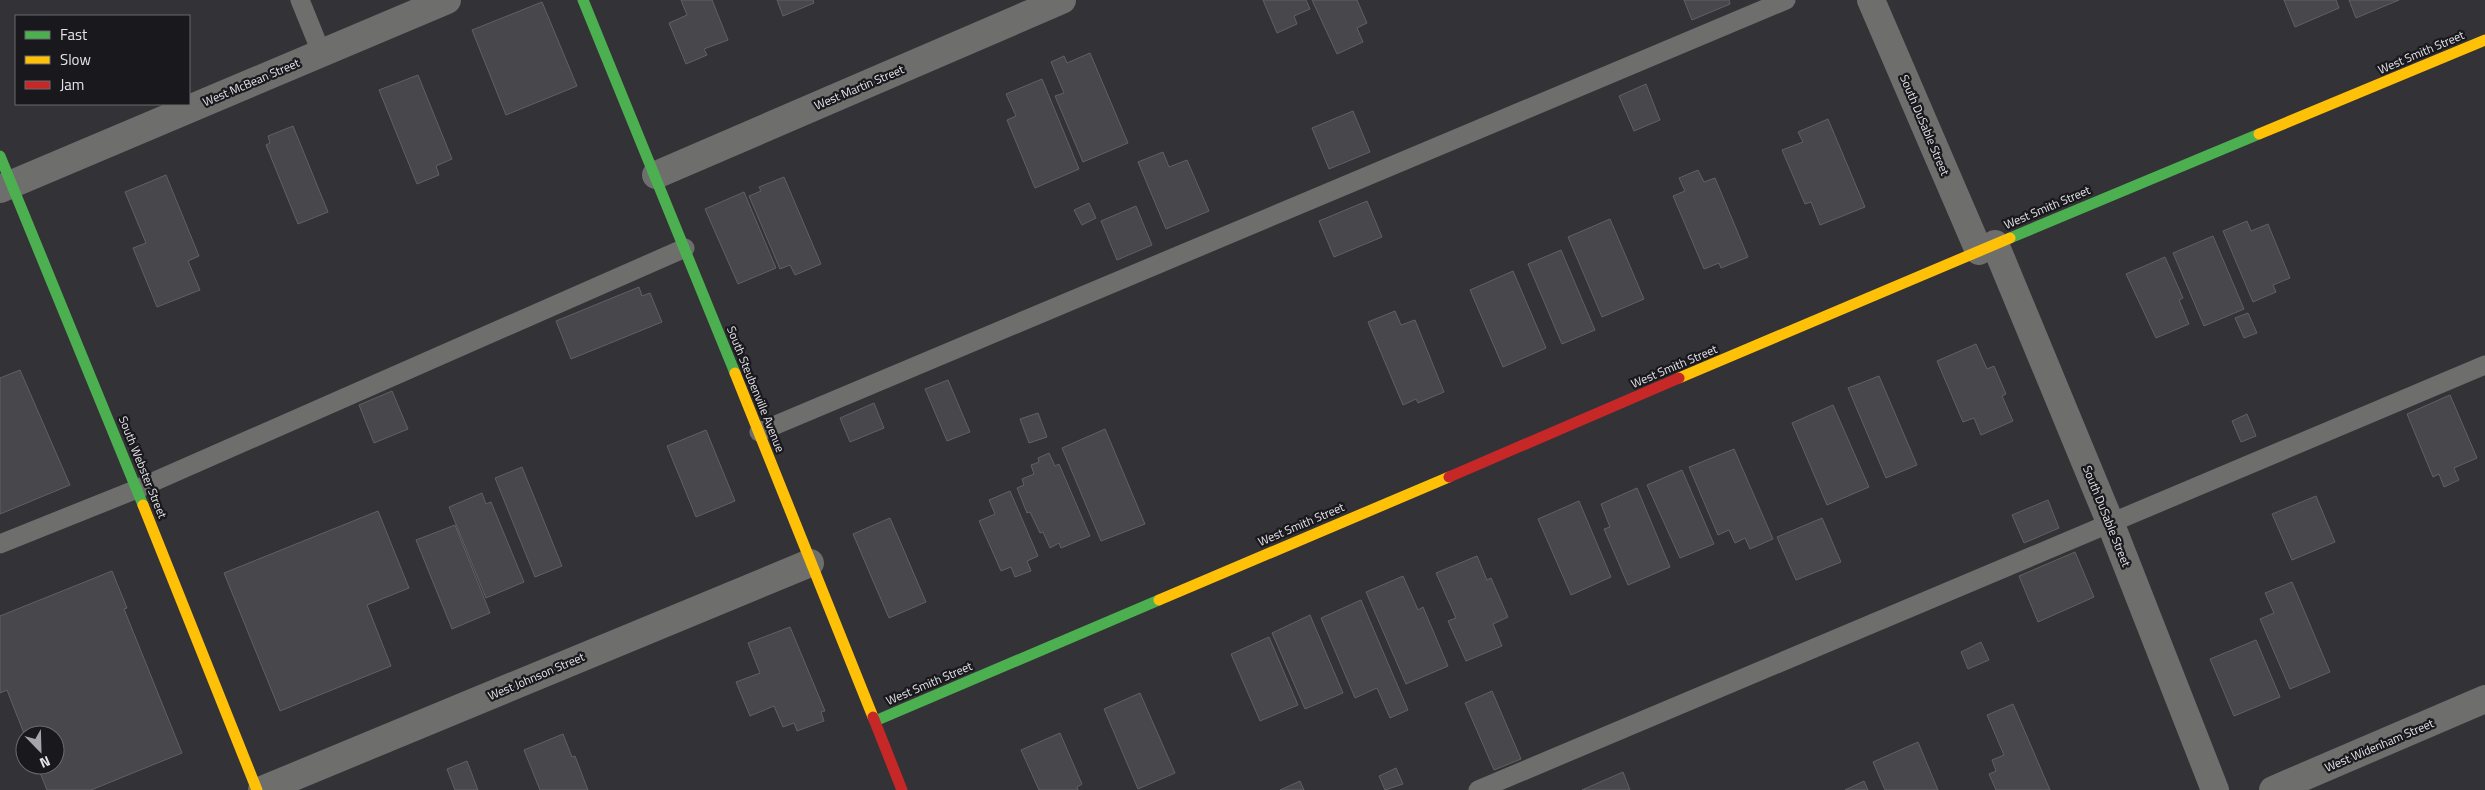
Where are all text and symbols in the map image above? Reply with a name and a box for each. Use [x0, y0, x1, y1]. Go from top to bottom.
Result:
legend [15, 15, 190, 105]
text: Fast [60, 23, 88, 46]
street label: West Smith Street [2375, 25, 2468, 79]
text: Slow [60, 48, 91, 71]
street label: West McBean Street [200, 53, 303, 111]
street label: West Martin Street [811, 59, 908, 114]
street label: South DuSable Street [1895, 72, 1955, 179]
text: Jam [60, 73, 84, 96]
street label: West Smith Street [2001, 180, 2094, 234]
street label: South Steubenville Avenue [722, 323, 790, 455]
street label: West Smith Street [1628, 339, 1721, 393]
street label: South Webster Street [114, 413, 172, 522]
street label: South DuSable Street [2078, 462, 2136, 570]
street label: West Smith Street [1255, 497, 1348, 551]
street label: West Johnson Street [485, 647, 588, 705]
street label: West Smith Street [883, 656, 976, 710]
street label: West Widenham Street [2321, 713, 2437, 777]
north arrow [15, 725, 65, 775]
text: N [37, 751, 54, 774]

